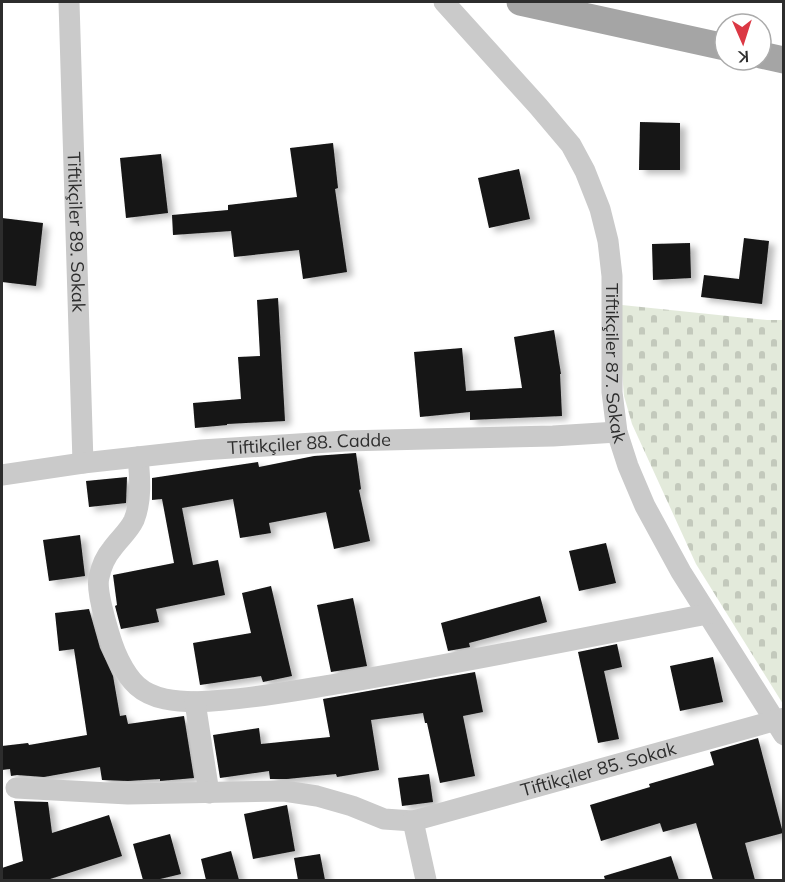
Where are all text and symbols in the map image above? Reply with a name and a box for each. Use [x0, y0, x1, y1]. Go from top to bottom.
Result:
north arrow [713, 12, 773, 72]
text: K [737, 47, 750, 67]
street label: Tiftikçiler 89. Sokak [63, 151, 90, 313]
street label: Tiftikçiler 87. Sokak [601, 283, 632, 446]
street label: Tiftikçiler 88. Cadde [227, 428, 391, 459]
street label: Tiftikçiler 85. Sokak [518, 736, 679, 802]

